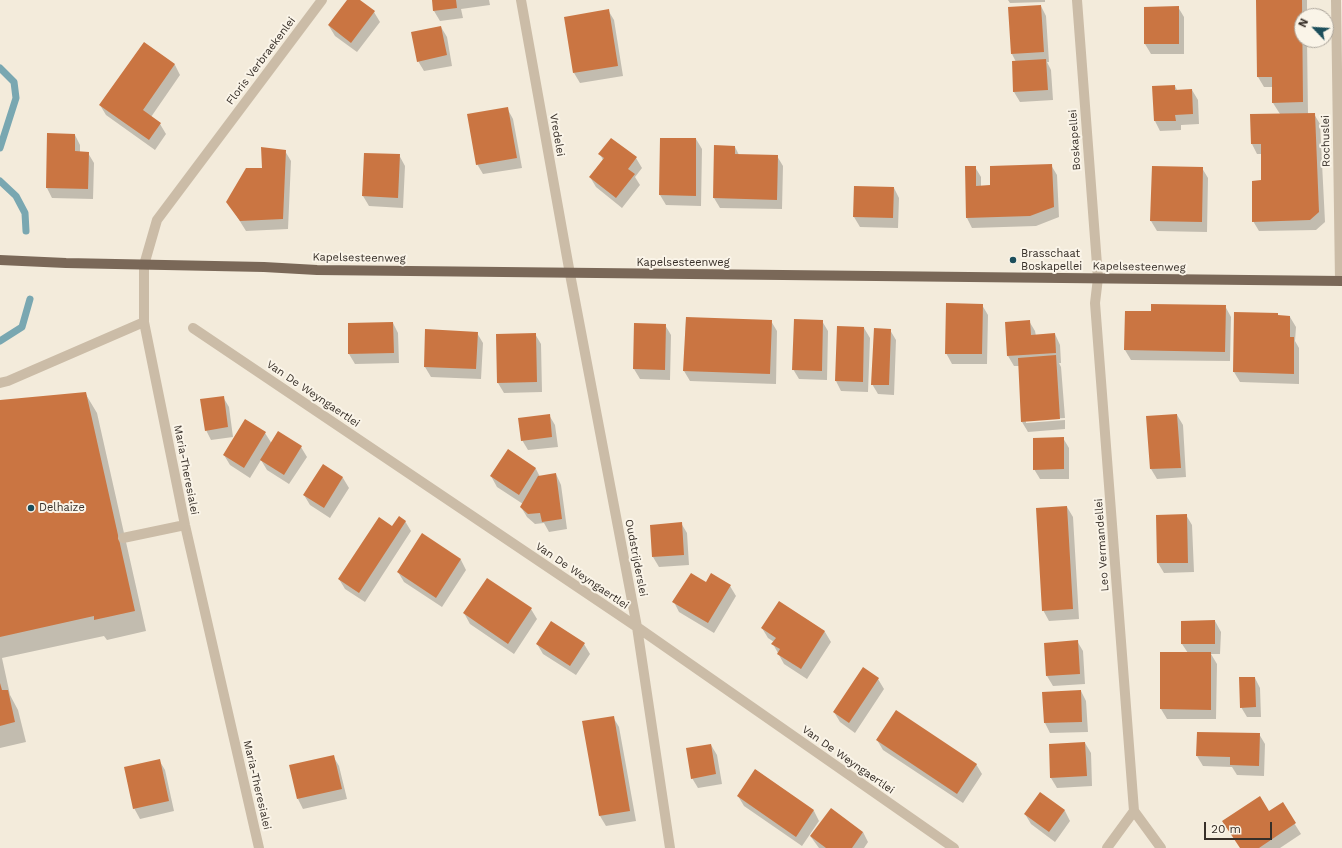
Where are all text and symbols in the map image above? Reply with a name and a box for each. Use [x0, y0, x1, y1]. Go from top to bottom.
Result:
north arrow [1294, 8, 1334, 48]
street label: Floris Verbraekenlei [224, 14, 298, 108]
text: N [1296, 17, 1311, 30]
street label: Boskapellei [1066, 109, 1084, 171]
street label: Vredelei [547, 113, 567, 157]
street label: Rochuslei [1319, 115, 1333, 167]
place label: Brasschaat Boskapellei [1021, 247, 1082, 273]
street label: Kapelsesteenweg [312, 251, 406, 265]
marker: Brasschaat Boskapellei [1008, 255, 1018, 265]
street label: Kapelsesteenweg [636, 256, 730, 270]
street label: Kapelsesteenweg [1092, 260, 1186, 274]
street label: Van De Weyngaertlei [264, 358, 362, 430]
street label: Maria-Theresialei [171, 424, 201, 516]
street label: Leo Vermandellei [1092, 498, 1112, 592]
place label: Delhaize [39, 501, 85, 515]
marker: Delhaize [26, 503, 36, 513]
street label: Oudstrijderslei [622, 518, 650, 598]
street label: Van De Weyngaertlei [533, 540, 631, 612]
street label: Van De Weyngaertlei [799, 723, 897, 797]
street label: Maria-Theresialei [240, 739, 274, 831]
scale bar [1206, 814, 1274, 840]
text: 20 m [1211, 822, 1241, 836]

